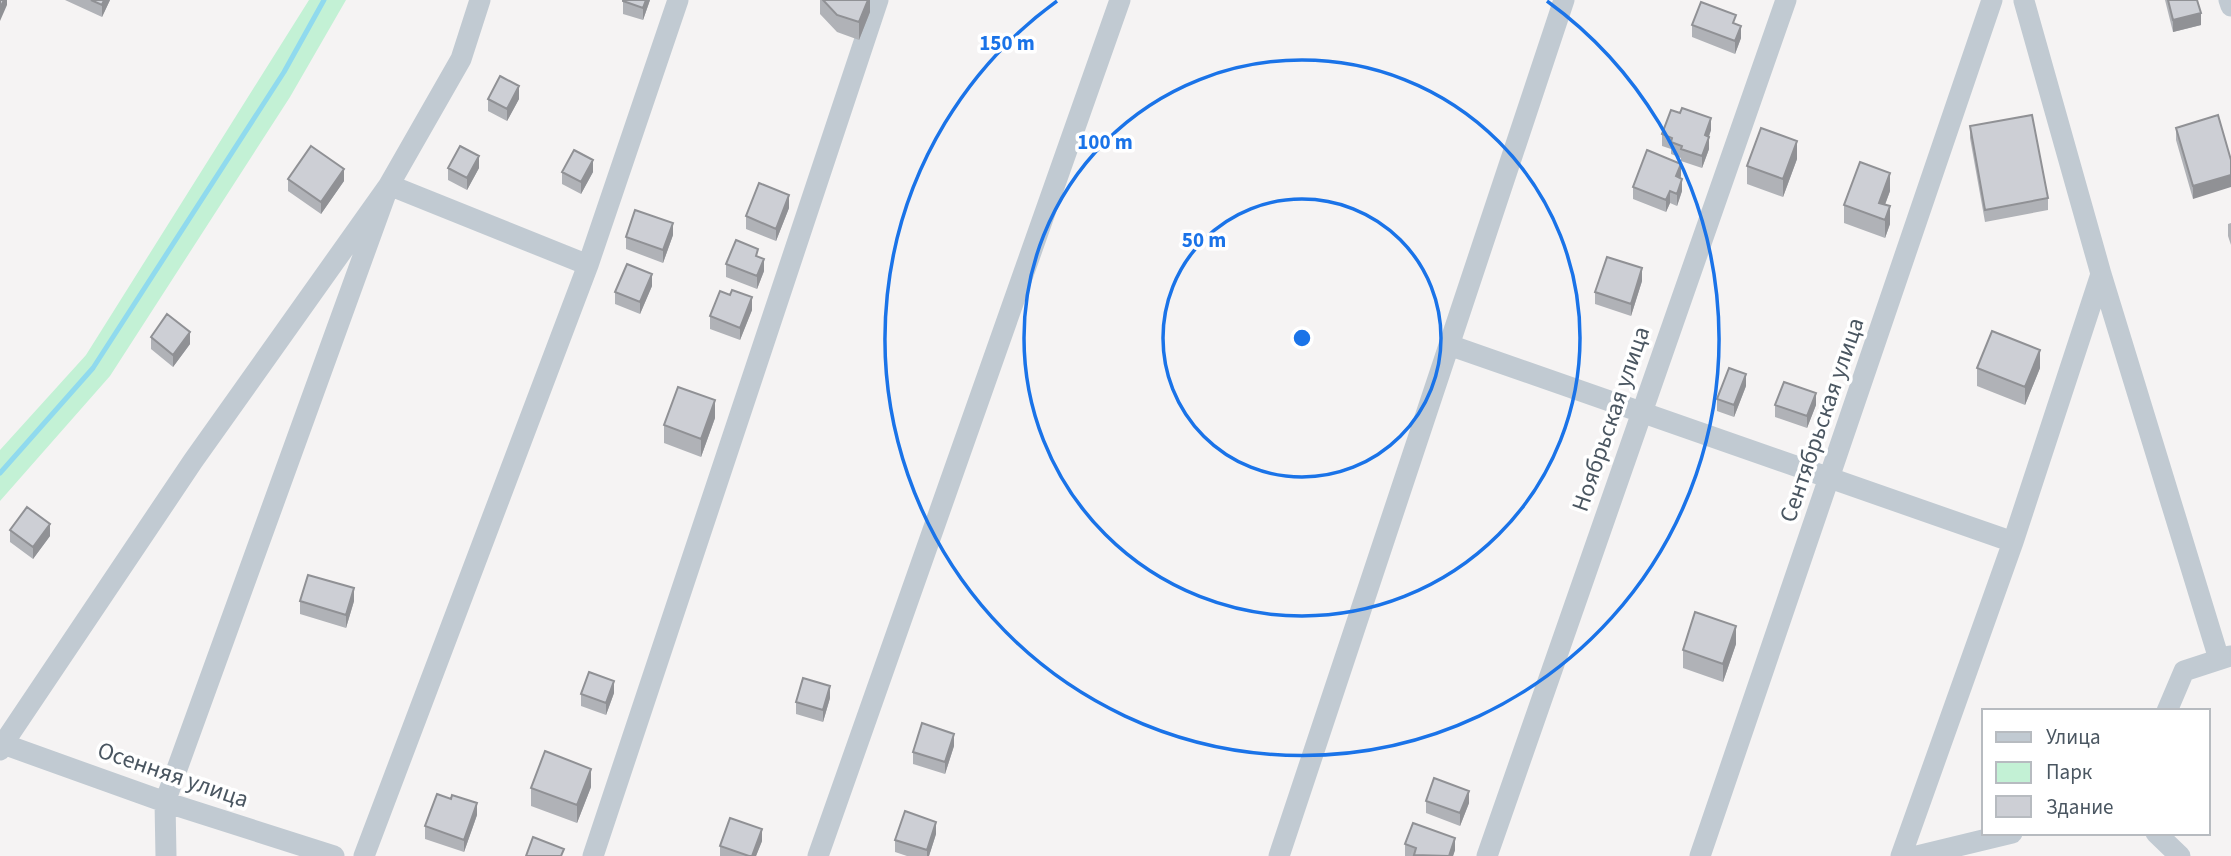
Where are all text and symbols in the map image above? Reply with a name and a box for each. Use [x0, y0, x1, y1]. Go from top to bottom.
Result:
text: 150 m [979, 28, 1035, 58]
text: 100 m [1077, 127, 1133, 157]
text: 50 m [1182, 225, 1226, 255]
street label: Сентябрьская улица [1771, 313, 1873, 527]
street label: Ноябрьская улица [1563, 322, 1659, 516]
centre of rings [1290, 326, 1314, 350]
legend [1982, 709, 2210, 835]
text: Улица [2046, 722, 2101, 752]
street label: Осенняя улица [93, 733, 253, 817]
text: Парк [2046, 757, 2093, 787]
text: Здание [2046, 792, 2114, 822]

